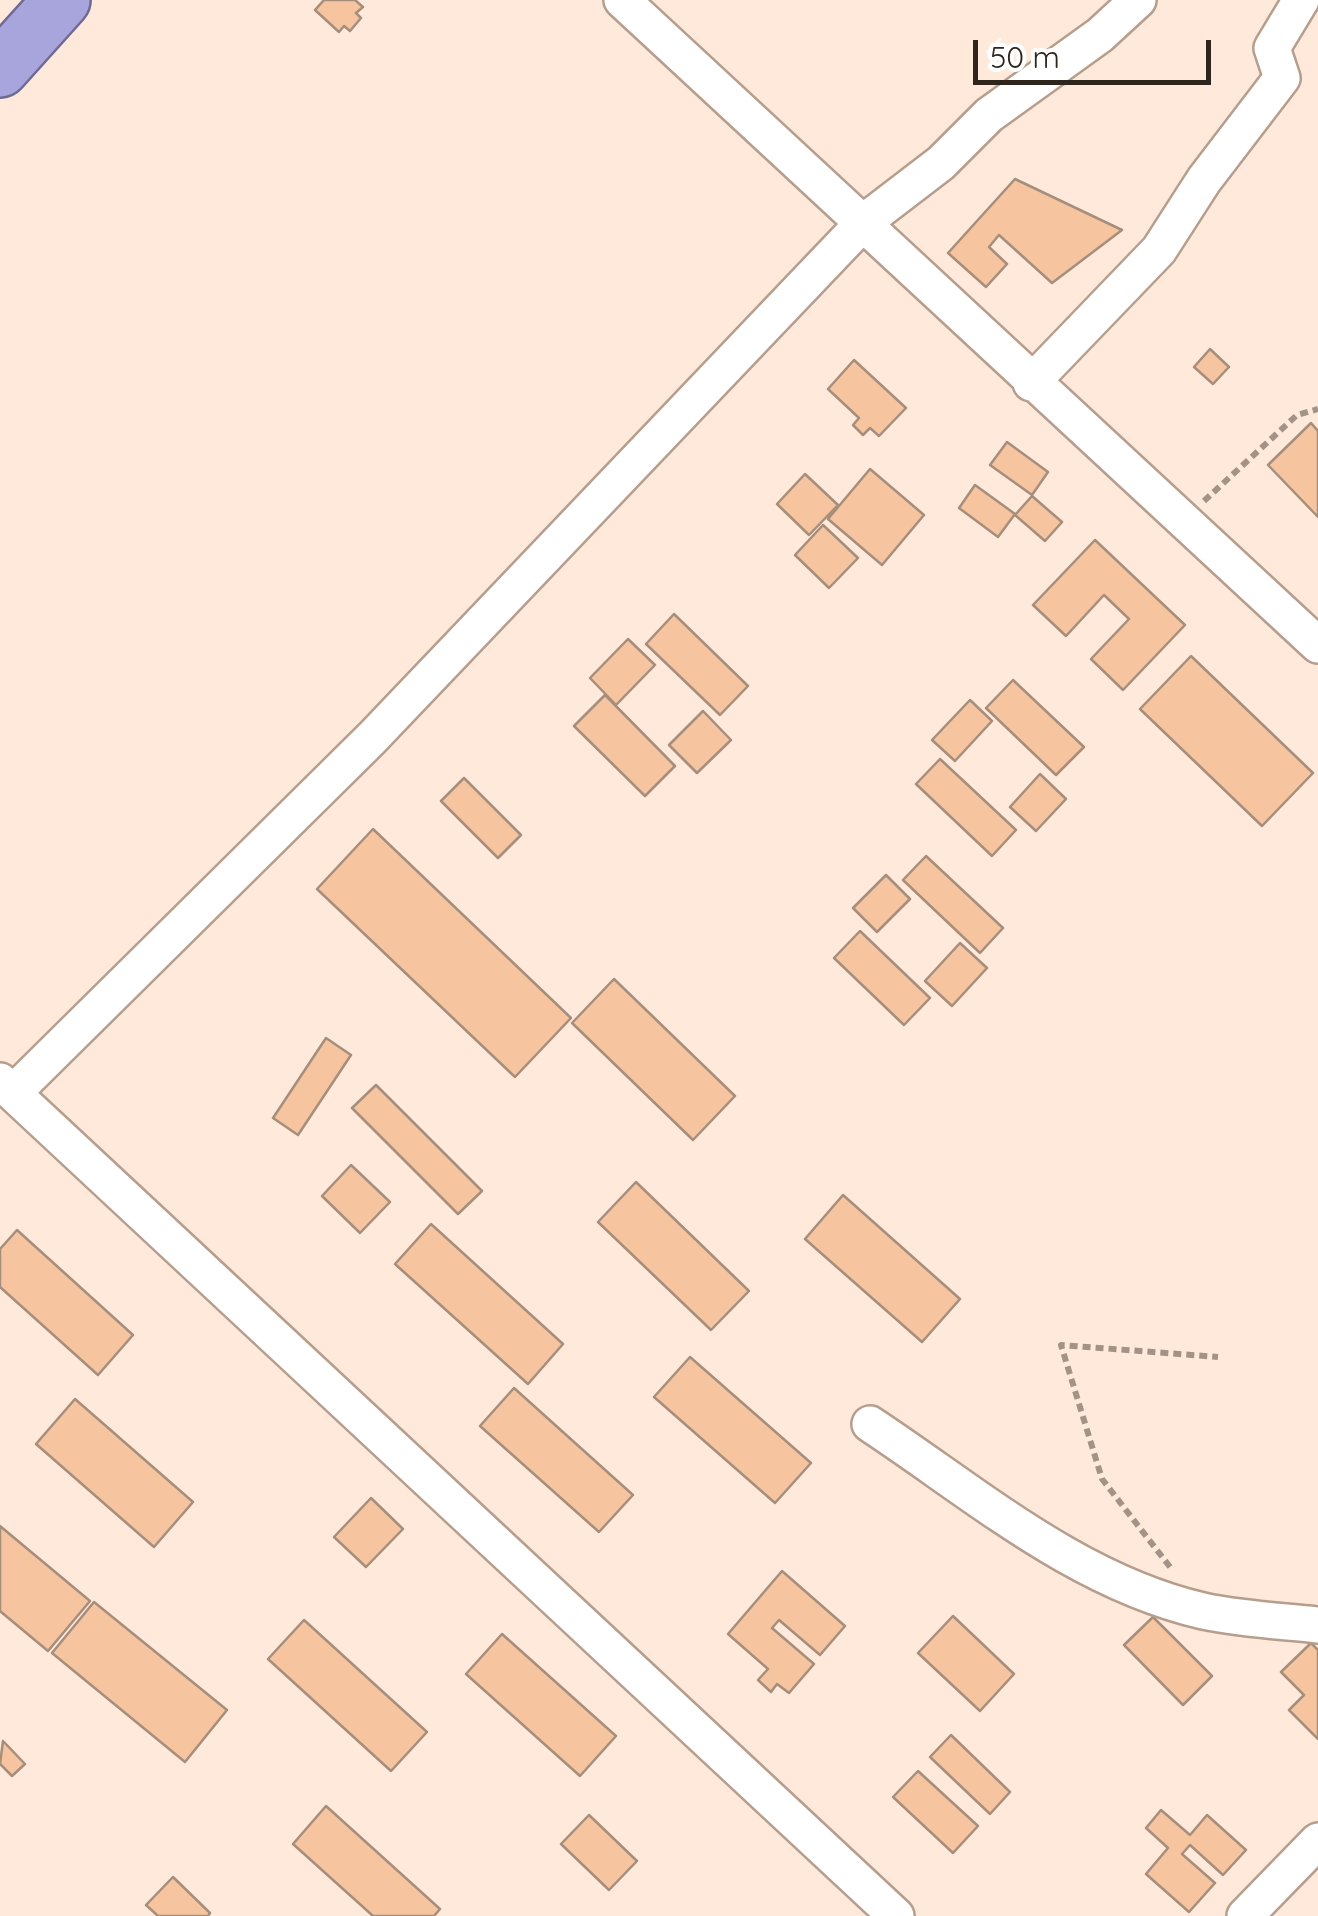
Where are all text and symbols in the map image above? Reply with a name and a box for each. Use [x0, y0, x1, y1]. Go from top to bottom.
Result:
scale bar [978, 20, 1216, 82]
text: 50 m [990, 38, 1060, 76]

